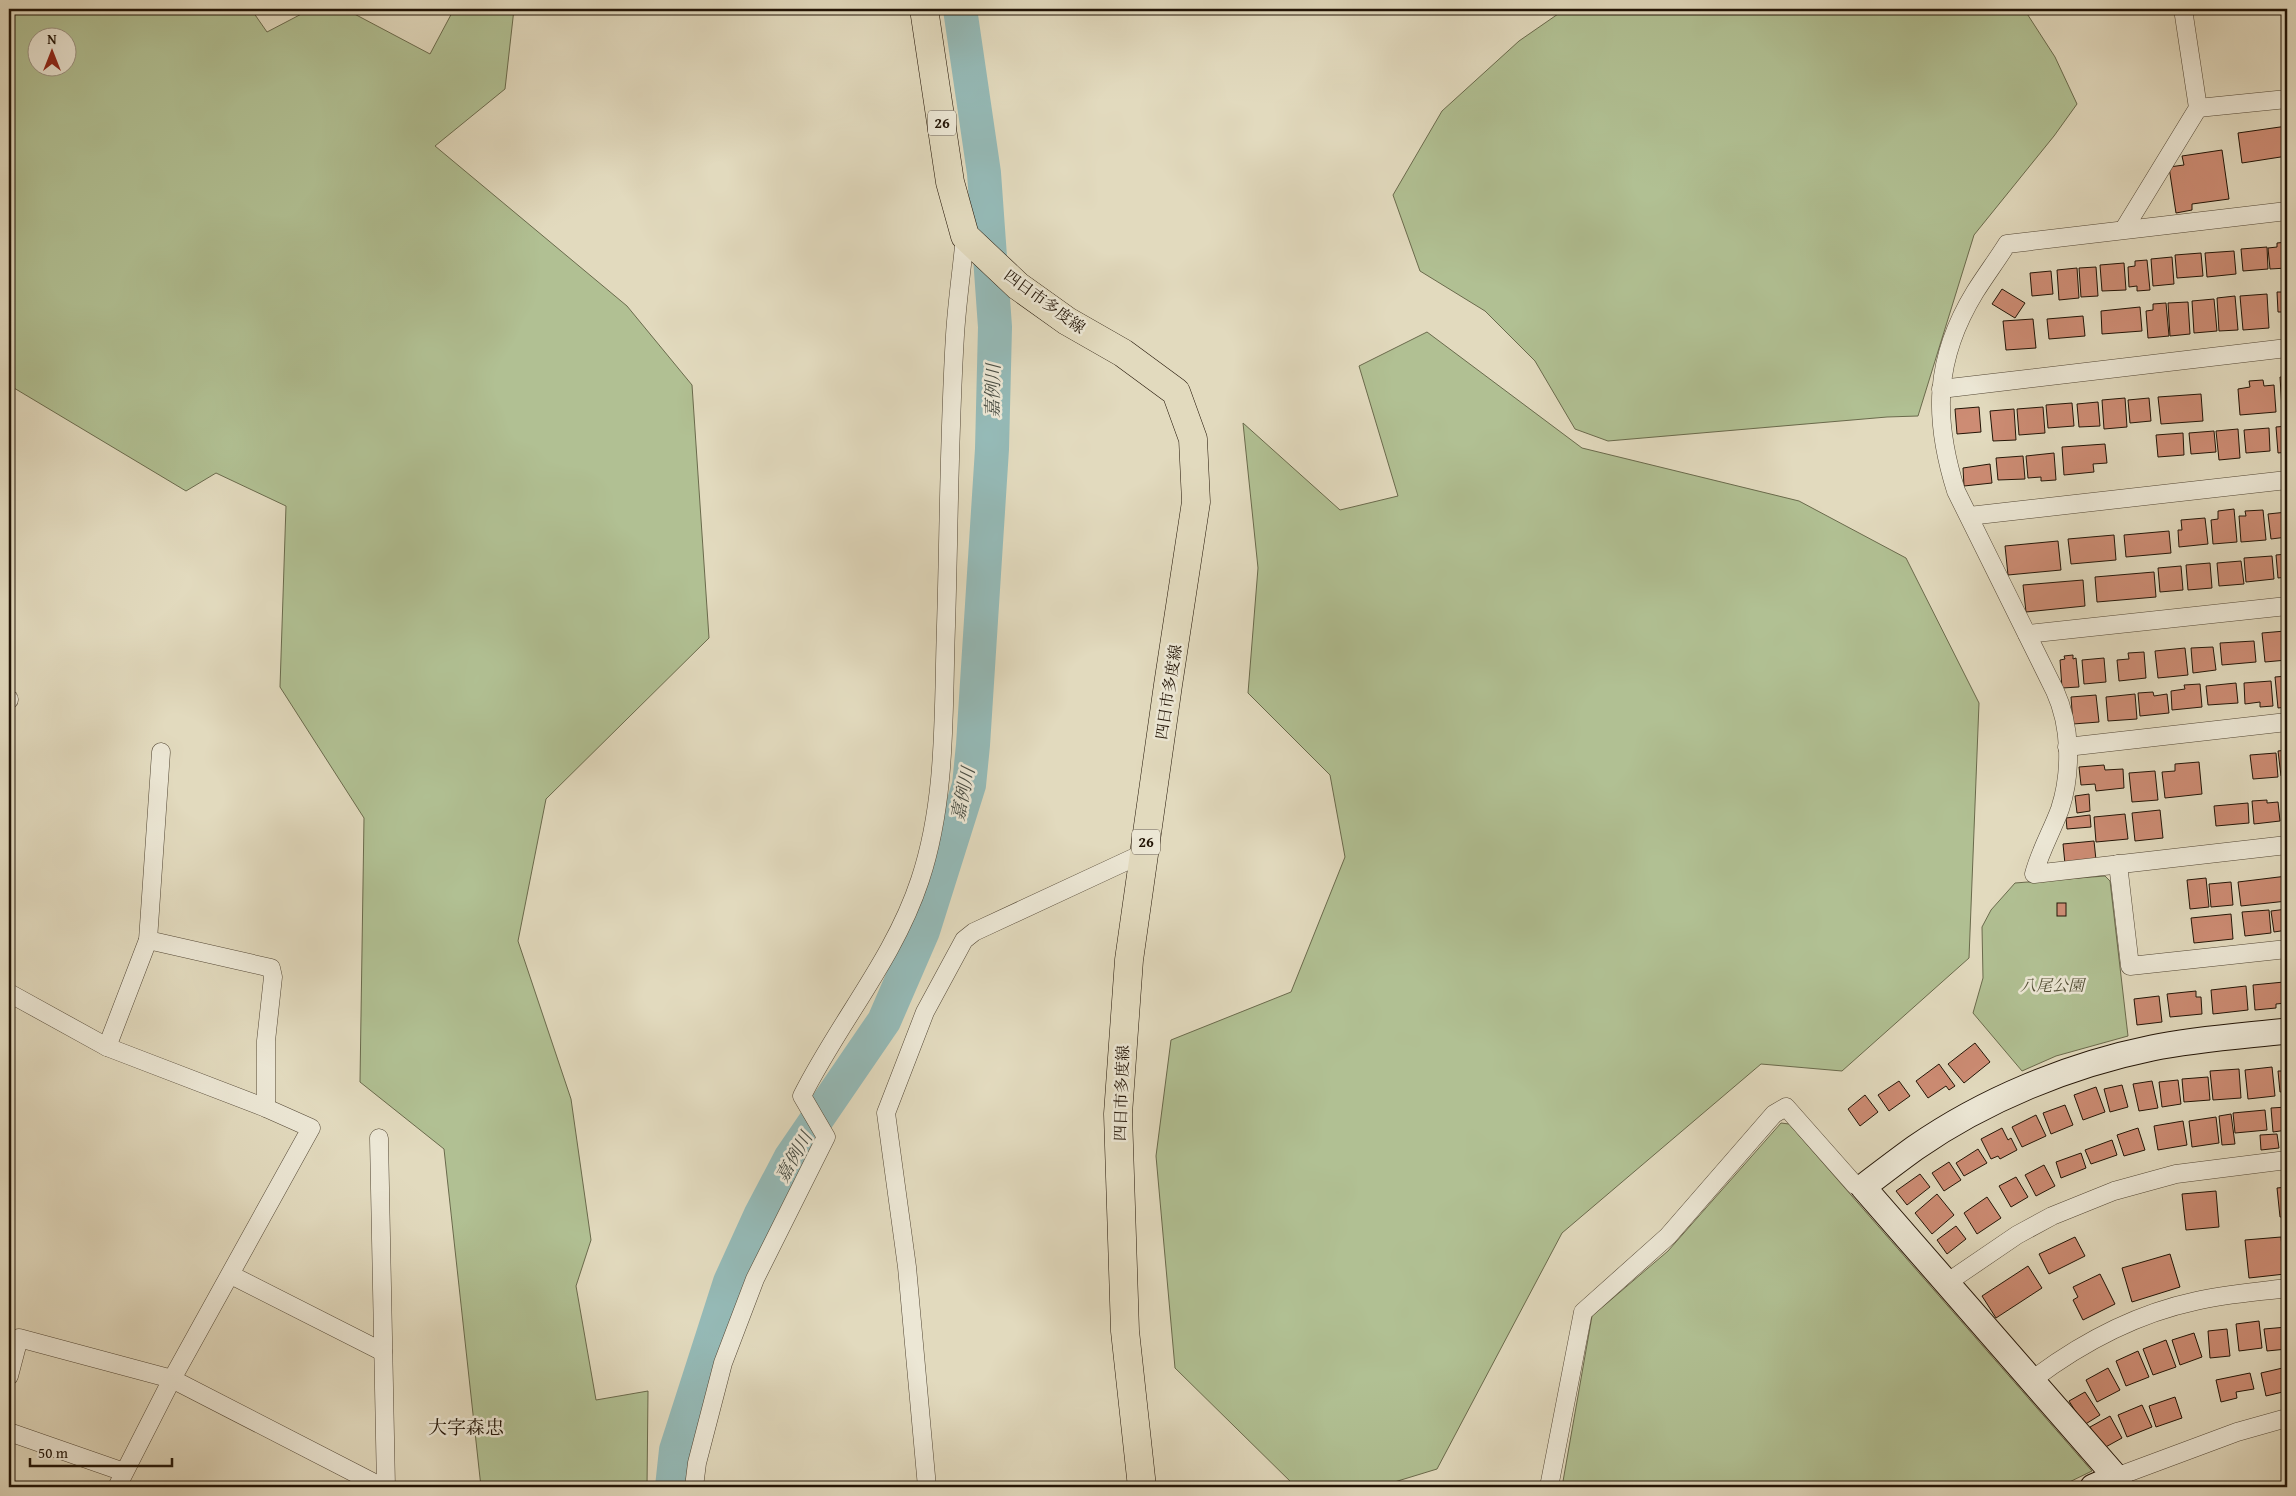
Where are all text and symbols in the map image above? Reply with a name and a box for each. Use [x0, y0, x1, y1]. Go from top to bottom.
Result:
north arrow [28, 28, 78, 78]
text: N [47, 29, 57, 49]
road number: 26 [928, 110, 956, 136]
street label: 四日市多度線 [999, 263, 1091, 339]
water label: 嘉例川 [979, 362, 1007, 418]
street label: 四日市多度線 [1149, 643, 1187, 741]
water label: 嘉例川 [944, 763, 982, 823]
road number: 26 [1132, 830, 1160, 854]
park label: 八尾公園 [2020, 973, 2087, 997]
street label: 四日市多度線 [1107, 1045, 1135, 1141]
water label: 嘉例川 [768, 1125, 820, 1187]
district label: 大字森忠 [428, 1413, 504, 1441]
scale bar [30, 1436, 172, 1468]
text: 50 m [38, 1442, 69, 1463]

